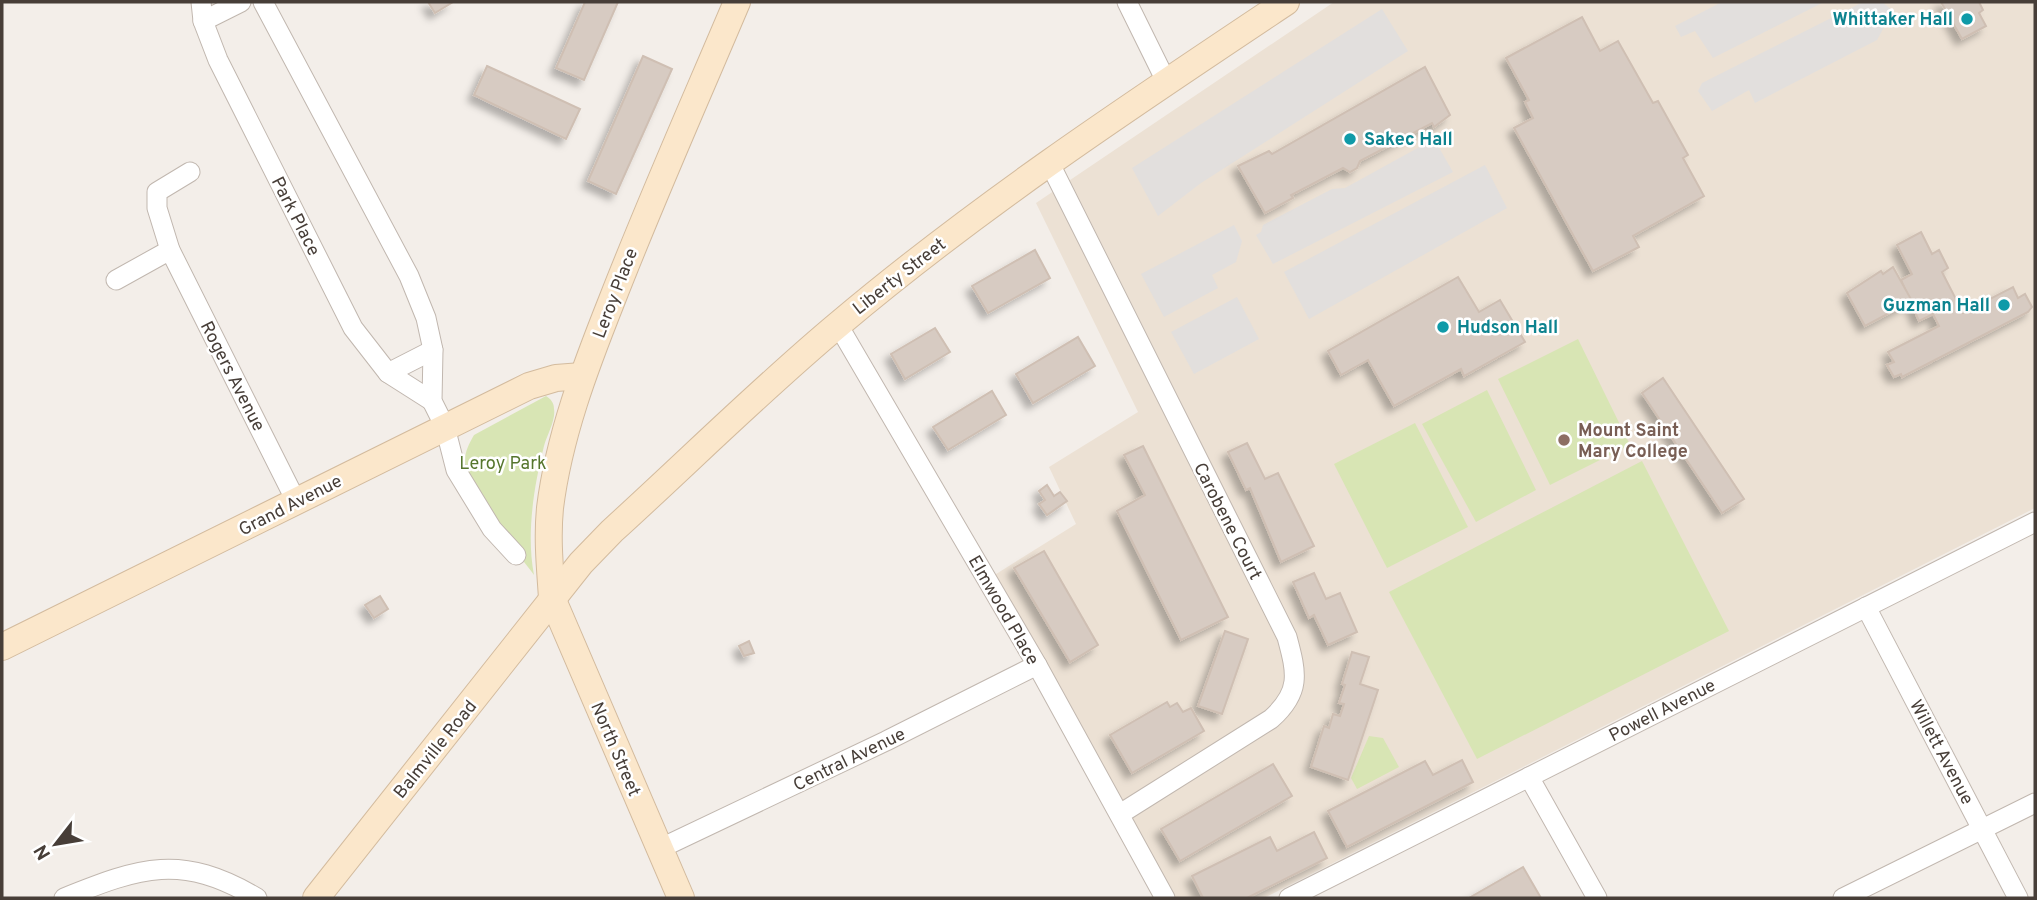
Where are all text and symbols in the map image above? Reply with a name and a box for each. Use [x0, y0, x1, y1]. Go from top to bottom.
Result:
place label: Whittaker Hall [1833, 9, 1953, 32]
marker: Whittaker Hall [1959, 11, 1975, 27]
place label: Sakec Hall [1364, 129, 1453, 152]
marker: Sakec Hall [1342, 131, 1358, 147]
street label: Park Place [265, 173, 324, 260]
street label: Liberty Street [849, 234, 951, 321]
street label: Leroy Place [589, 245, 644, 342]
place label: Guzman Hall [1883, 295, 1990, 318]
marker: Guzman Hall [1996, 297, 2012, 313]
place label: Hudson Hall [1457, 317, 1558, 340]
street label: Rogers Avenue [194, 318, 269, 436]
marker: Hudson Hall [1435, 319, 1451, 335]
place label: Mount Saint Mary College [1578, 420, 1688, 464]
marker: Mount Saint Mary College [1556, 432, 1572, 448]
park label: Leroy Park [459, 453, 547, 476]
street label: Carobene Court [1187, 459, 1266, 584]
street label: Grand Avenue [235, 470, 346, 542]
street label: Elmwood Place [962, 552, 1043, 670]
street label: Powell Avenue [1605, 675, 1720, 748]
street label: Balmville Road [389, 696, 483, 804]
street label: Willett Avenue [1903, 696, 1978, 809]
street label: North Street [584, 699, 645, 800]
street label: Central Avenue [790, 723, 910, 797]
north arrow [21, 809, 91, 879]
text: N [29, 840, 57, 864]

